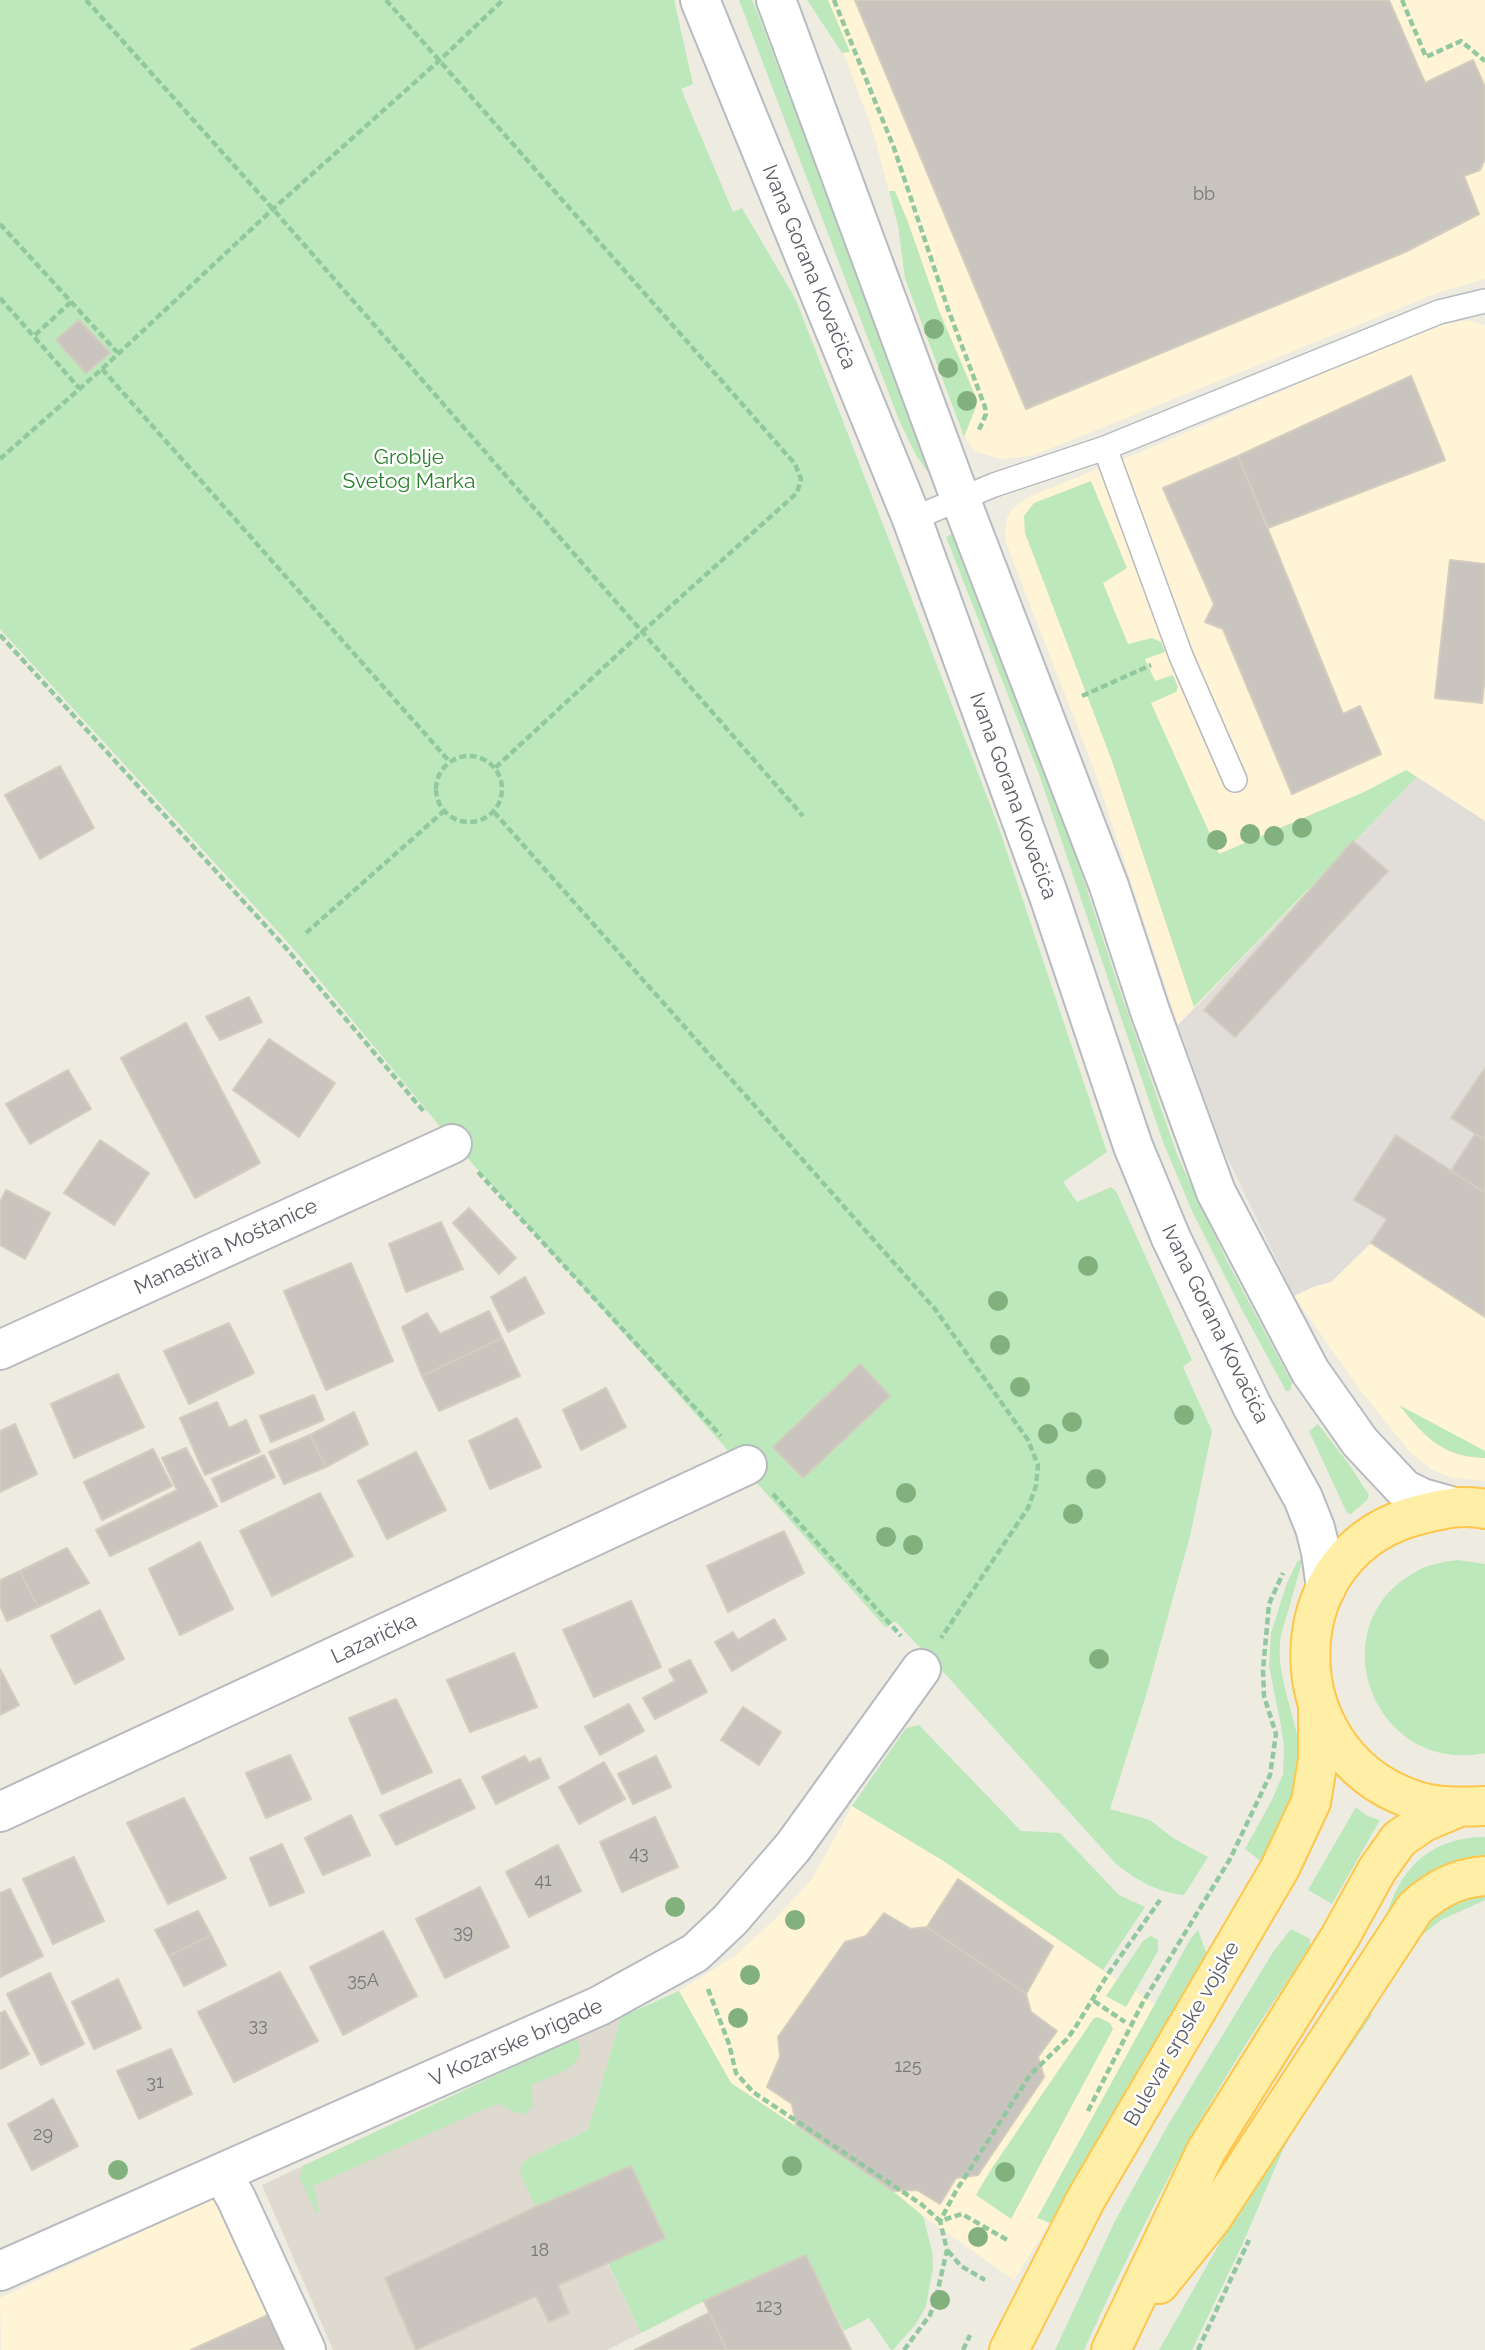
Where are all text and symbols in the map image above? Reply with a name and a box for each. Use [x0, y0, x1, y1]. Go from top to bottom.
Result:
street label: Ivana Gorana Kovačića [756, 161, 862, 373]
house number: bb [1193, 184, 1215, 206]
park label: Groblje Svetog Marka [343, 445, 475, 495]
street label: Ivana Gorana Kovačića [964, 689, 1062, 903]
street label: Manastira Moštanice [130, 1193, 322, 1301]
street label: Ivana Gorana Kovačića [1156, 1220, 1274, 1428]
street label: Lazarička [327, 1608, 421, 1670]
house number: 43 [629, 1843, 649, 1865]
house number: 41 [534, 1870, 552, 1892]
house number: 39 [453, 1922, 473, 1944]
street label: Bulevar srpske vojske [1119, 1937, 1245, 2131]
house number: 35A [347, 1970, 379, 1992]
street label: V Kozarske brigade [425, 1993, 607, 2093]
house number: 33 [248, 2015, 268, 2037]
house number: 125 [895, 2056, 921, 2078]
house number: 31 [146, 2072, 164, 2094]
house number: 29 [33, 2124, 53, 2146]
house number: 18 [531, 2240, 549, 2262]
house number: 123 [756, 2296, 782, 2318]

